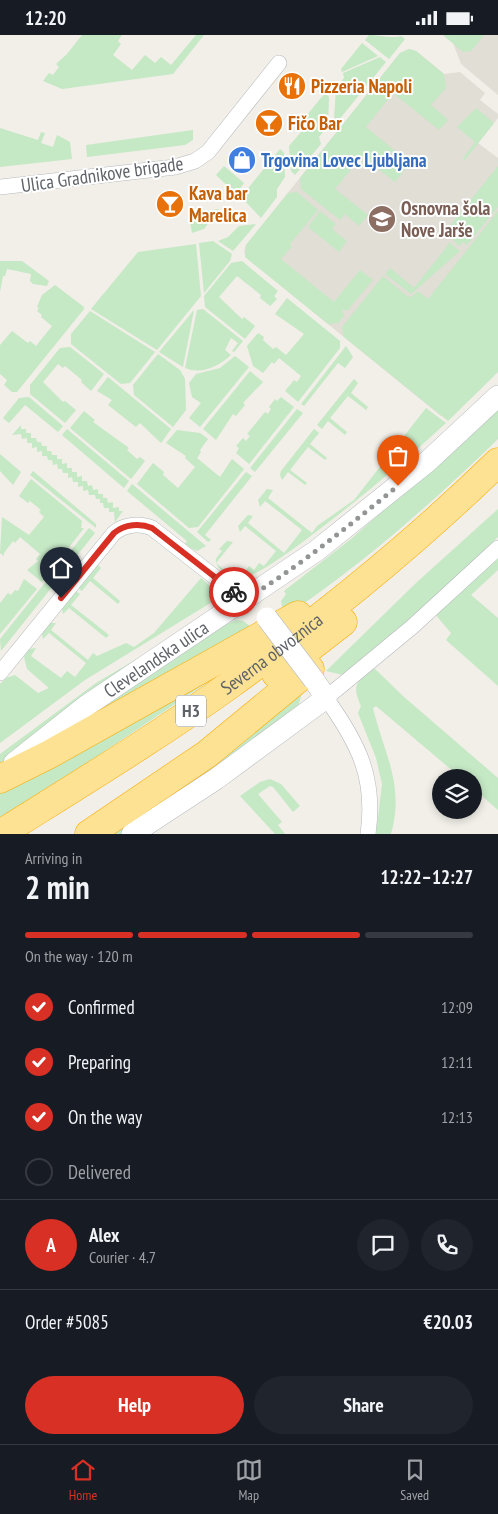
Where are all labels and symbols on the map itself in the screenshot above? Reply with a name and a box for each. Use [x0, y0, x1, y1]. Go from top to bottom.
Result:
restaurant icon: Pizzeria Napoli [277, 71, 307, 101]
place label: Pizzeria Napoli [311, 74, 412, 98]
bar icon: Fičo Bar [254, 108, 284, 138]
place label: Fičo Bar [288, 111, 342, 135]
shop icon: Trgovina Lovec Ljubljana [227, 145, 257, 175]
place label: Trgovina Lovec Ljubljana [261, 148, 427, 172]
street label: Ulica Gradnikove brigade [19, 151, 185, 197]
place label: Kava bar Marelica [189, 181, 248, 227]
bar icon: Kava bar Marelica [155, 189, 185, 219]
place label: Osnovna šola Nove Jarše [401, 196, 491, 242]
school or university icon: Osnovna šola Nove Jarše [367, 204, 397, 234]
pin [377, 435, 419, 486]
pin [40, 547, 82, 598]
courier [209, 567, 259, 617]
street label: Severna obvoznica [216, 608, 327, 700]
street label: Clevelandska ulica [99, 615, 213, 703]
road number: H3 [176, 695, 206, 726]

